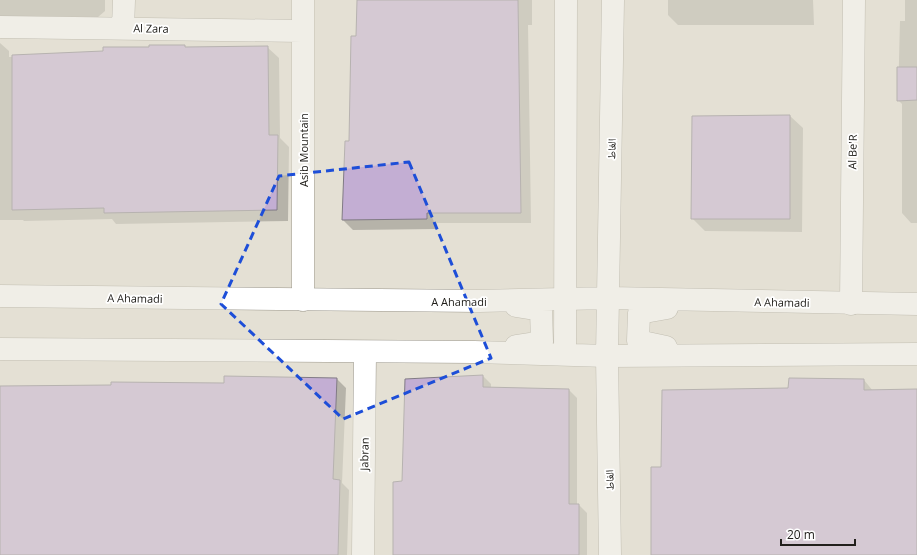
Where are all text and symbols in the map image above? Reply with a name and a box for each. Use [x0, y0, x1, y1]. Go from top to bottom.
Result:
street label: Al Zara [133, 20, 169, 36]
street label: Asib Mountain [296, 113, 311, 187]
street label: Al Be'R [844, 134, 860, 170]
street label: الغاط [603, 138, 619, 160]
street label: A Ahamadi [107, 290, 163, 306]
street label: A Ahamadi [431, 294, 487, 309]
street label: A Ahamadi [754, 294, 810, 310]
street label: Jabran [356, 437, 372, 472]
street label: الغاط [601, 469, 617, 491]
scale bar [781, 521, 855, 547]
text: 20 m [787, 526, 815, 543]

